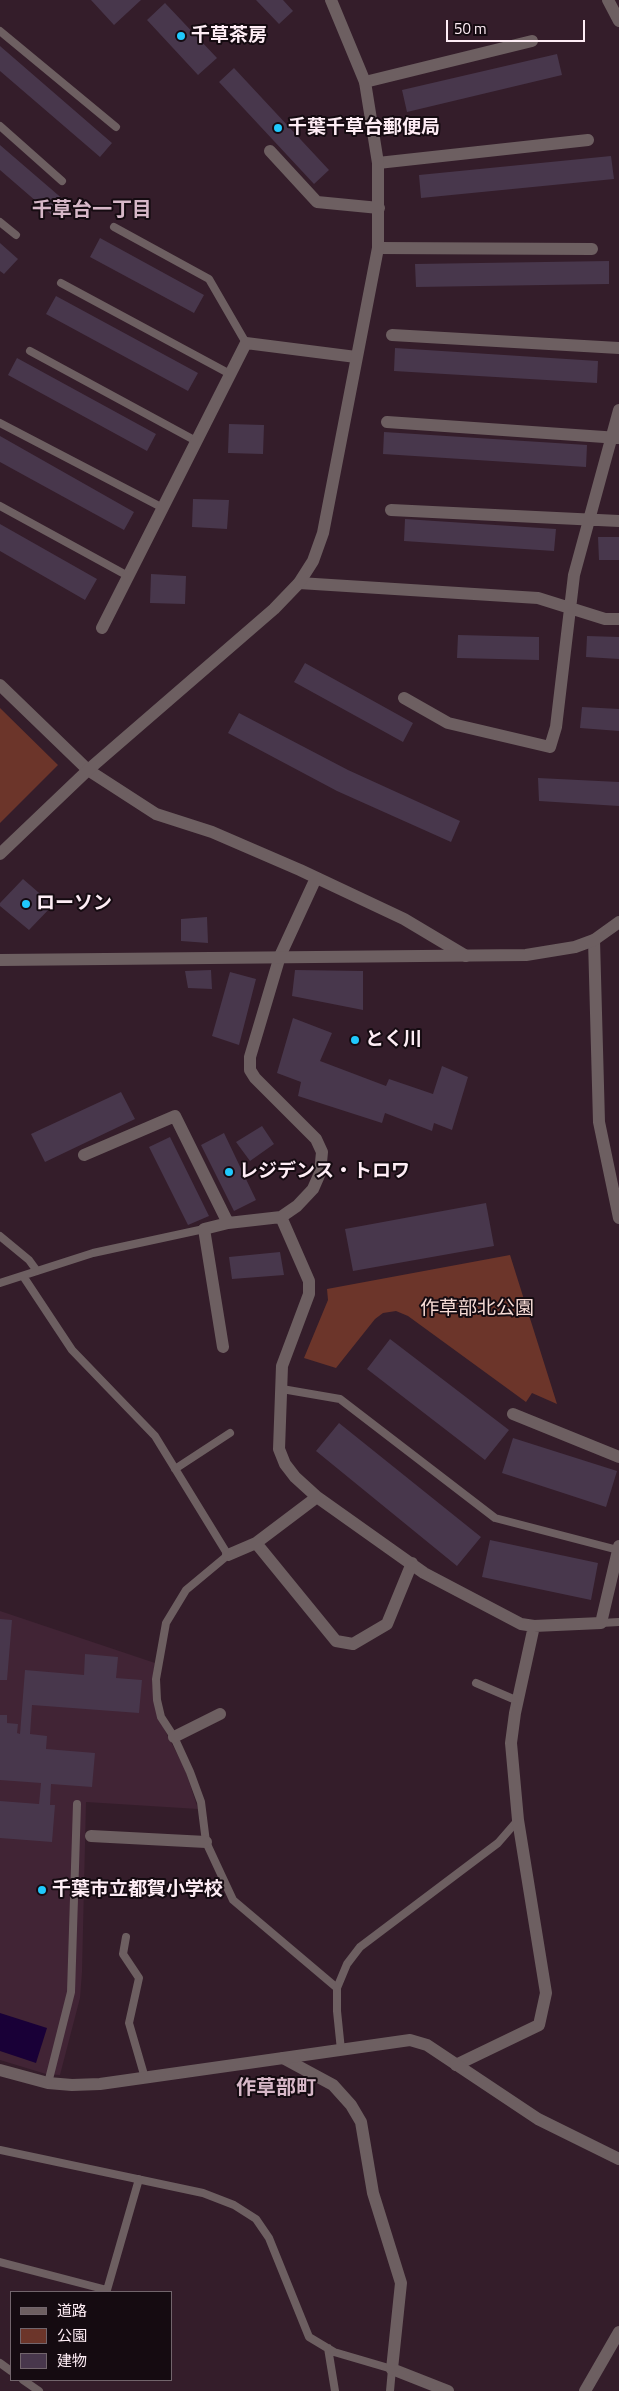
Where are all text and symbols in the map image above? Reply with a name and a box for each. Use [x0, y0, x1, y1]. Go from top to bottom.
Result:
scale bar [449, 10, 588, 42]
text: 50 m [454, 17, 487, 40]
place label: 千草茶房 [191, 25, 267, 47]
marker: 千草茶房 [175, 30, 187, 42]
place label: 千葉千草台郵便局 [288, 117, 440, 139]
marker: 千葉千草台郵便局 [272, 122, 284, 134]
district label: 千草台一丁目 [32, 199, 152, 223]
place label: ローソン [36, 893, 112, 915]
marker: ローソン [20, 898, 32, 910]
place label: とく川 [365, 1029, 422, 1051]
marker: とく川 [349, 1034, 361, 1046]
place label: レジデンス・トロワ [239, 1161, 410, 1183]
marker: レジデンス・トロワ [223, 1166, 235, 1178]
park label: 作草部北公園 [420, 1298, 534, 1320]
place label: 千葉市立都賀小学校 [52, 1879, 223, 1901]
marker: 千葉市立都賀小学校 [36, 1884, 48, 1896]
district label: 作草部町 [236, 2077, 316, 2101]
legend [10, 2291, 172, 2381]
text: 道路 [57, 2299, 87, 2322]
text: 公園 [57, 2324, 87, 2347]
text: 建物 [57, 2349, 87, 2372]

